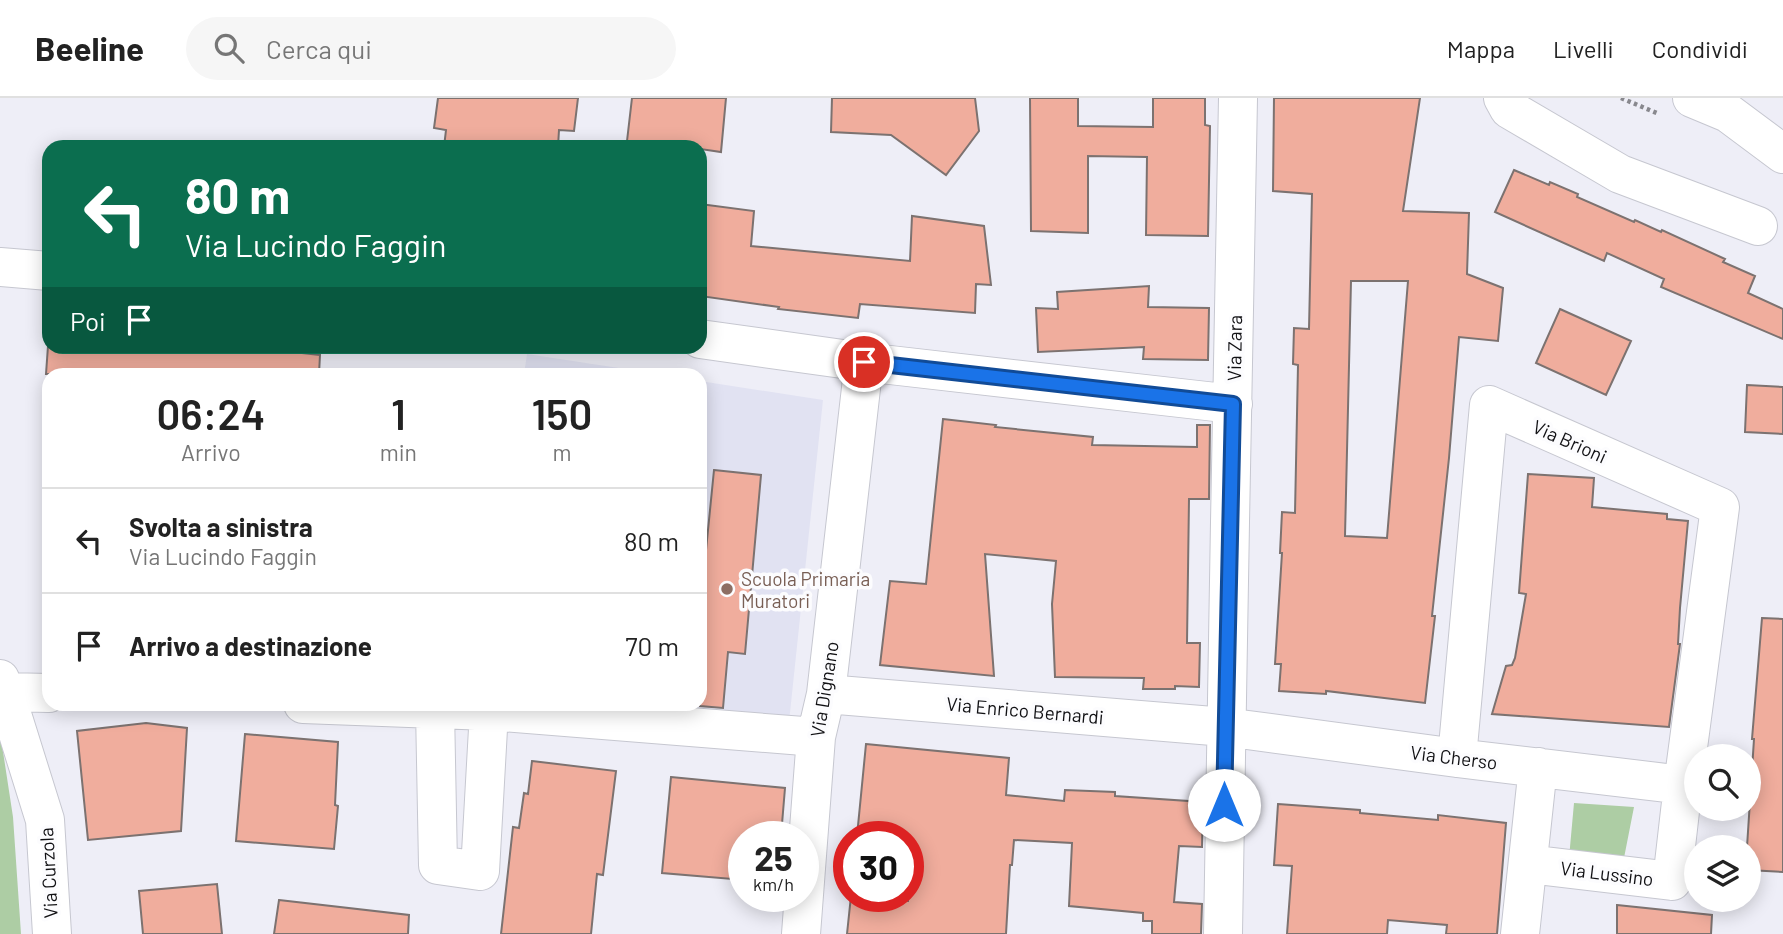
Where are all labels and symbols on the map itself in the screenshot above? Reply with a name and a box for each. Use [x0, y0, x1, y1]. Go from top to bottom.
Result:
street label: Via Zara [1222, 315, 1246, 381]
pin [834, 332, 894, 392]
street label: Via Brioni [1529, 414, 1611, 468]
place label: Scuola Primaria Muratori [741, 567, 870, 612]
marker: Scuola Primaria Muratori [719, 581, 735, 597]
street label: Via Dignano [805, 639, 843, 739]
street label: Via Enrico Bernardi [945, 692, 1105, 728]
street label: Via Cherso [1409, 740, 1499, 774]
position arrow [1187, 768, 1261, 842]
speed limit sign: 30 [833, 821, 924, 912]
street label: Via Curzola [34, 827, 62, 919]
street label: Via Lussino [1559, 856, 1655, 890]

